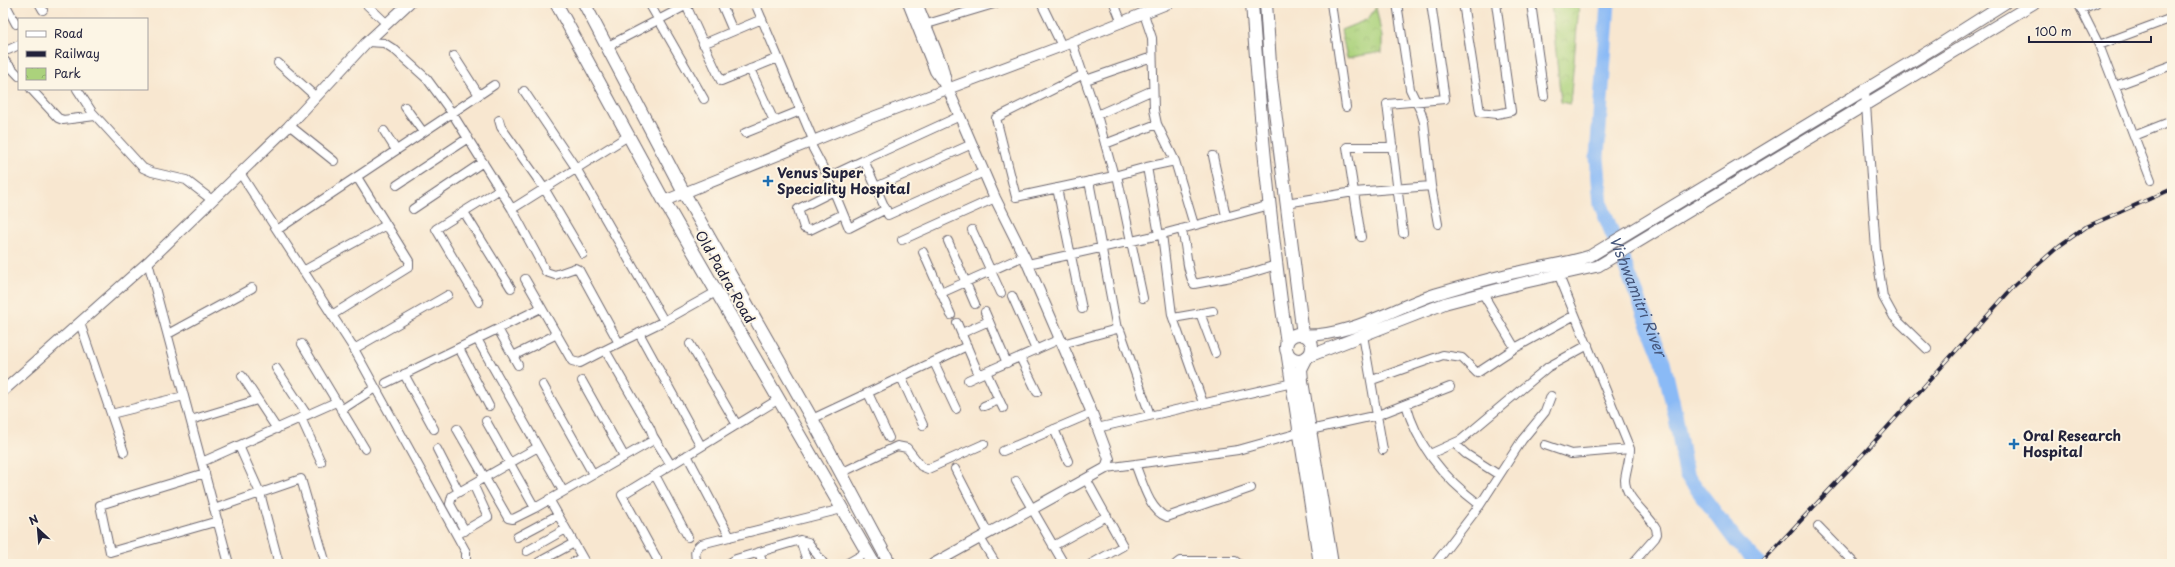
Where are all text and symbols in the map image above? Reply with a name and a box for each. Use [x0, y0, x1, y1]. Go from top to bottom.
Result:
legend [18, 18, 148, 90]
scale bar [2029, 18, 2151, 44]
text: 100 m [2035, 22, 2072, 40]
text: Road [54, 24, 83, 42]
text: Railway [54, 44, 100, 62]
text: Park [54, 64, 81, 82]
place label: Venus Super Speciality Hospital [777, 162, 910, 199]
marker: Venus Super Speciality Hospital [762, 175, 774, 187]
street label: Old Padra Road [690, 226, 761, 327]
water label: Vishwamitri River [1604, 232, 1674, 362]
place label: Oral Research Hospital [2023, 425, 2121, 462]
marker: Oral Research Hospital [2008, 438, 2020, 450]
north arrow [18, 509, 58, 549]
text: N [26, 510, 41, 529]

